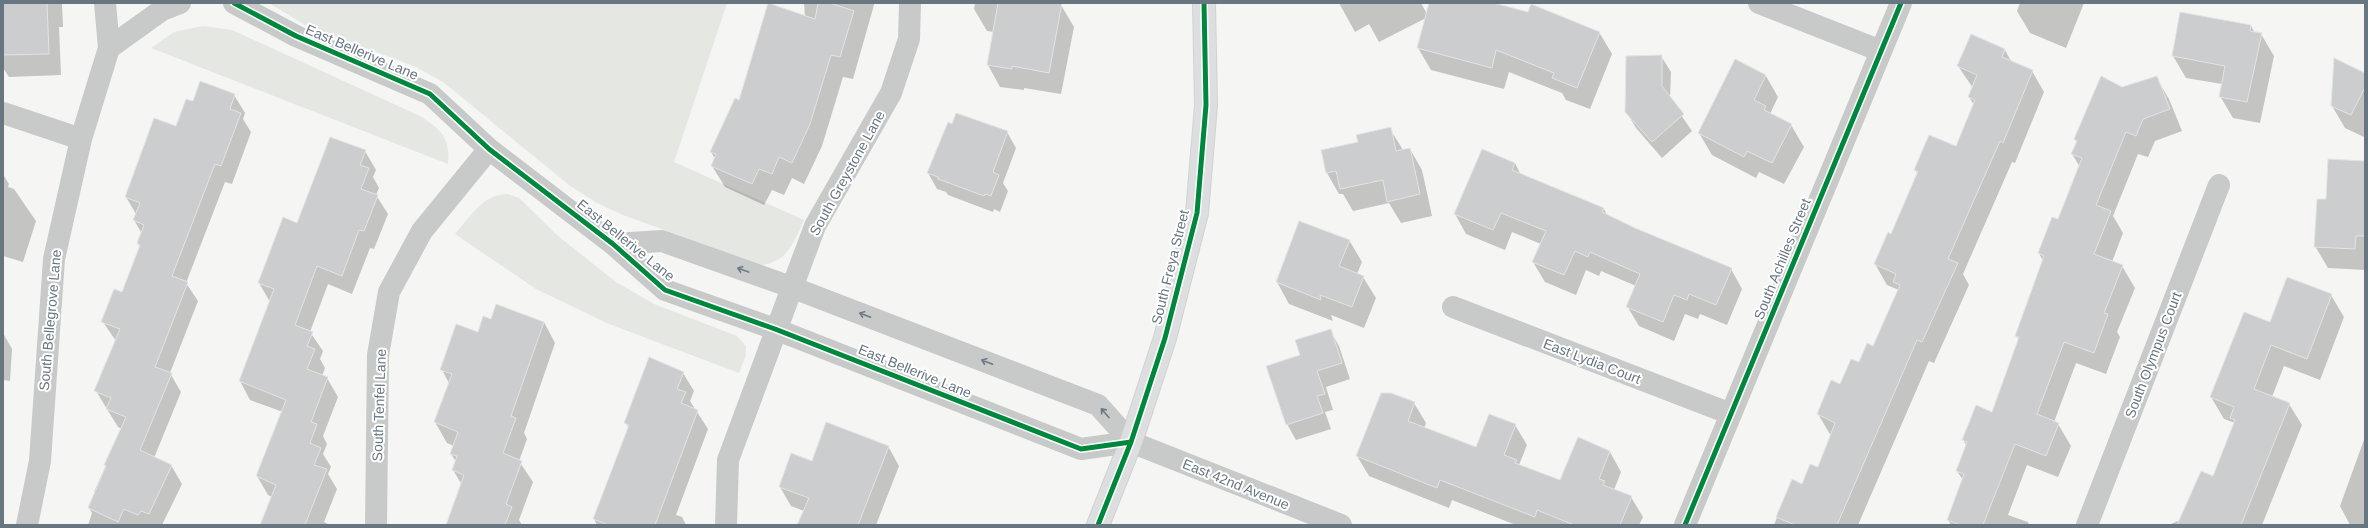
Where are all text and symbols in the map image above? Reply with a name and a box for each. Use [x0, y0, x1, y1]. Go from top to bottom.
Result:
street label: East Bellerive Lane [303, 21, 421, 83]
street label: South Greystone Lane [806, 108, 888, 238]
street label: East Bellerive Lane [574, 196, 678, 284]
street label: South Achilles Street [1750, 196, 1814, 322]
street label: South Freya Street [1148, 208, 1192, 326]
street label: South Bellegrove Lane [36, 249, 64, 391]
one-way arrow [738, 265, 750, 273]
street label: South Olympus Court [2122, 290, 2184, 420]
one-way arrow [860, 311, 872, 319]
street label: East Lydia Court [1541, 335, 1643, 387]
street label: East Bellerive Lane [856, 341, 974, 401]
street label: South Tenfel Lane [369, 348, 389, 462]
one-way arrow [981, 357, 993, 365]
one-way arrow [1100, 408, 1110, 418]
street label: East 42nd Avenue [1180, 455, 1292, 513]

